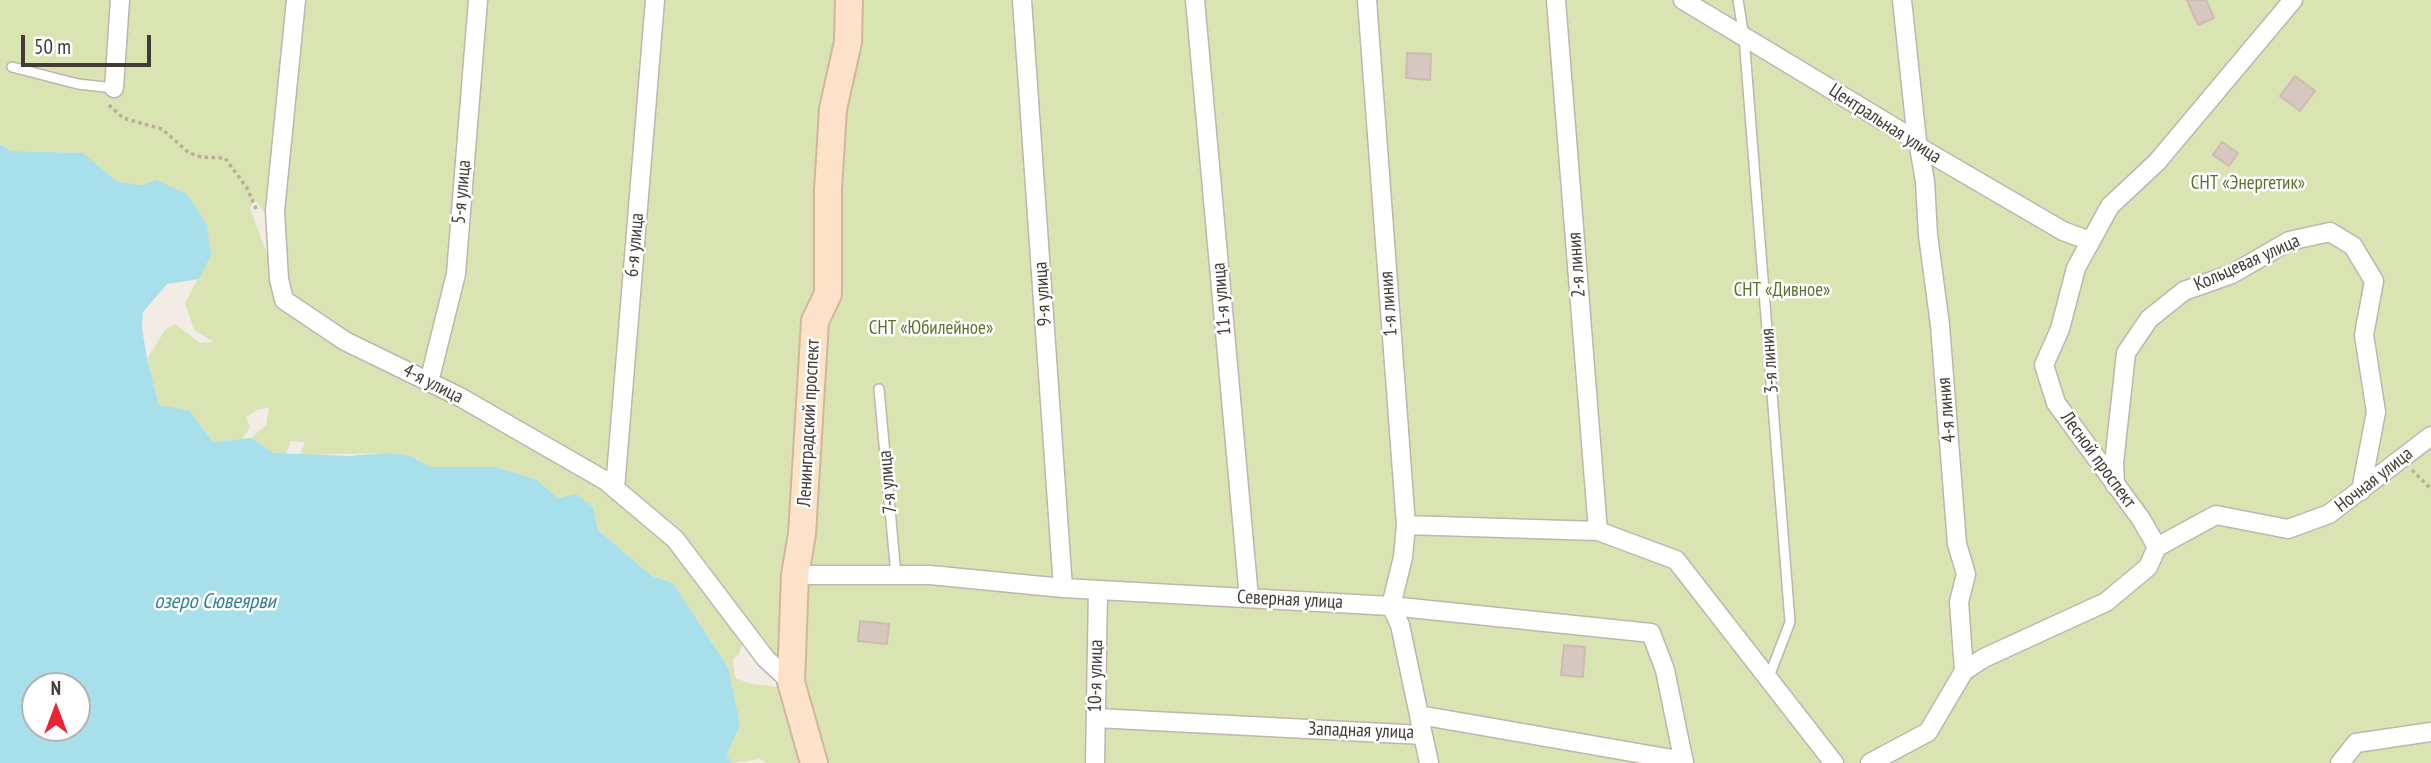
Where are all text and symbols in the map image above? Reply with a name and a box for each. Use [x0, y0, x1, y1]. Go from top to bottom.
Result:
scale bar [24, 21, 154, 65]
text: 50 m [34, 33, 71, 60]
street label: Центральная улица [1825, 79, 1945, 169]
street label: 5-я улица [448, 159, 476, 225]
park label: СНТ «Энергетик» [2191, 173, 2305, 195]
street label: 6-я улица [621, 212, 649, 278]
street label: Кольцевая улица [2191, 230, 2303, 296]
street label: 2-я линия [1563, 232, 1591, 298]
street label: 9-я улица [1029, 261, 1057, 327]
street label: 11-я улица [1207, 262, 1237, 336]
street label: 1-я линия [1375, 271, 1403, 337]
park label: СНТ «Дивное» [1734, 280, 1830, 302]
park label: СНТ «Юбилейное» [869, 318, 993, 340]
street label: 3-я линия [1756, 328, 1784, 394]
street label: Ленинградский проспект [793, 339, 825, 507]
street label: 4-я улица [399, 359, 467, 409]
street label: 4-я линия [1933, 376, 1961, 444]
street label: Лесной проспект [2055, 407, 2141, 513]
street label: Ночная улица [2331, 443, 2417, 517]
street label: 7-я улица [874, 449, 902, 515]
street label: Северная улица [1236, 586, 1344, 614]
water label: озеро Сювеярви [154, 589, 276, 615]
street label: 10-я улица [1084, 639, 1108, 713]
north arrow [21, 672, 91, 742]
text: N [51, 676, 61, 700]
street label: Западная улица [1308, 718, 1414, 744]

